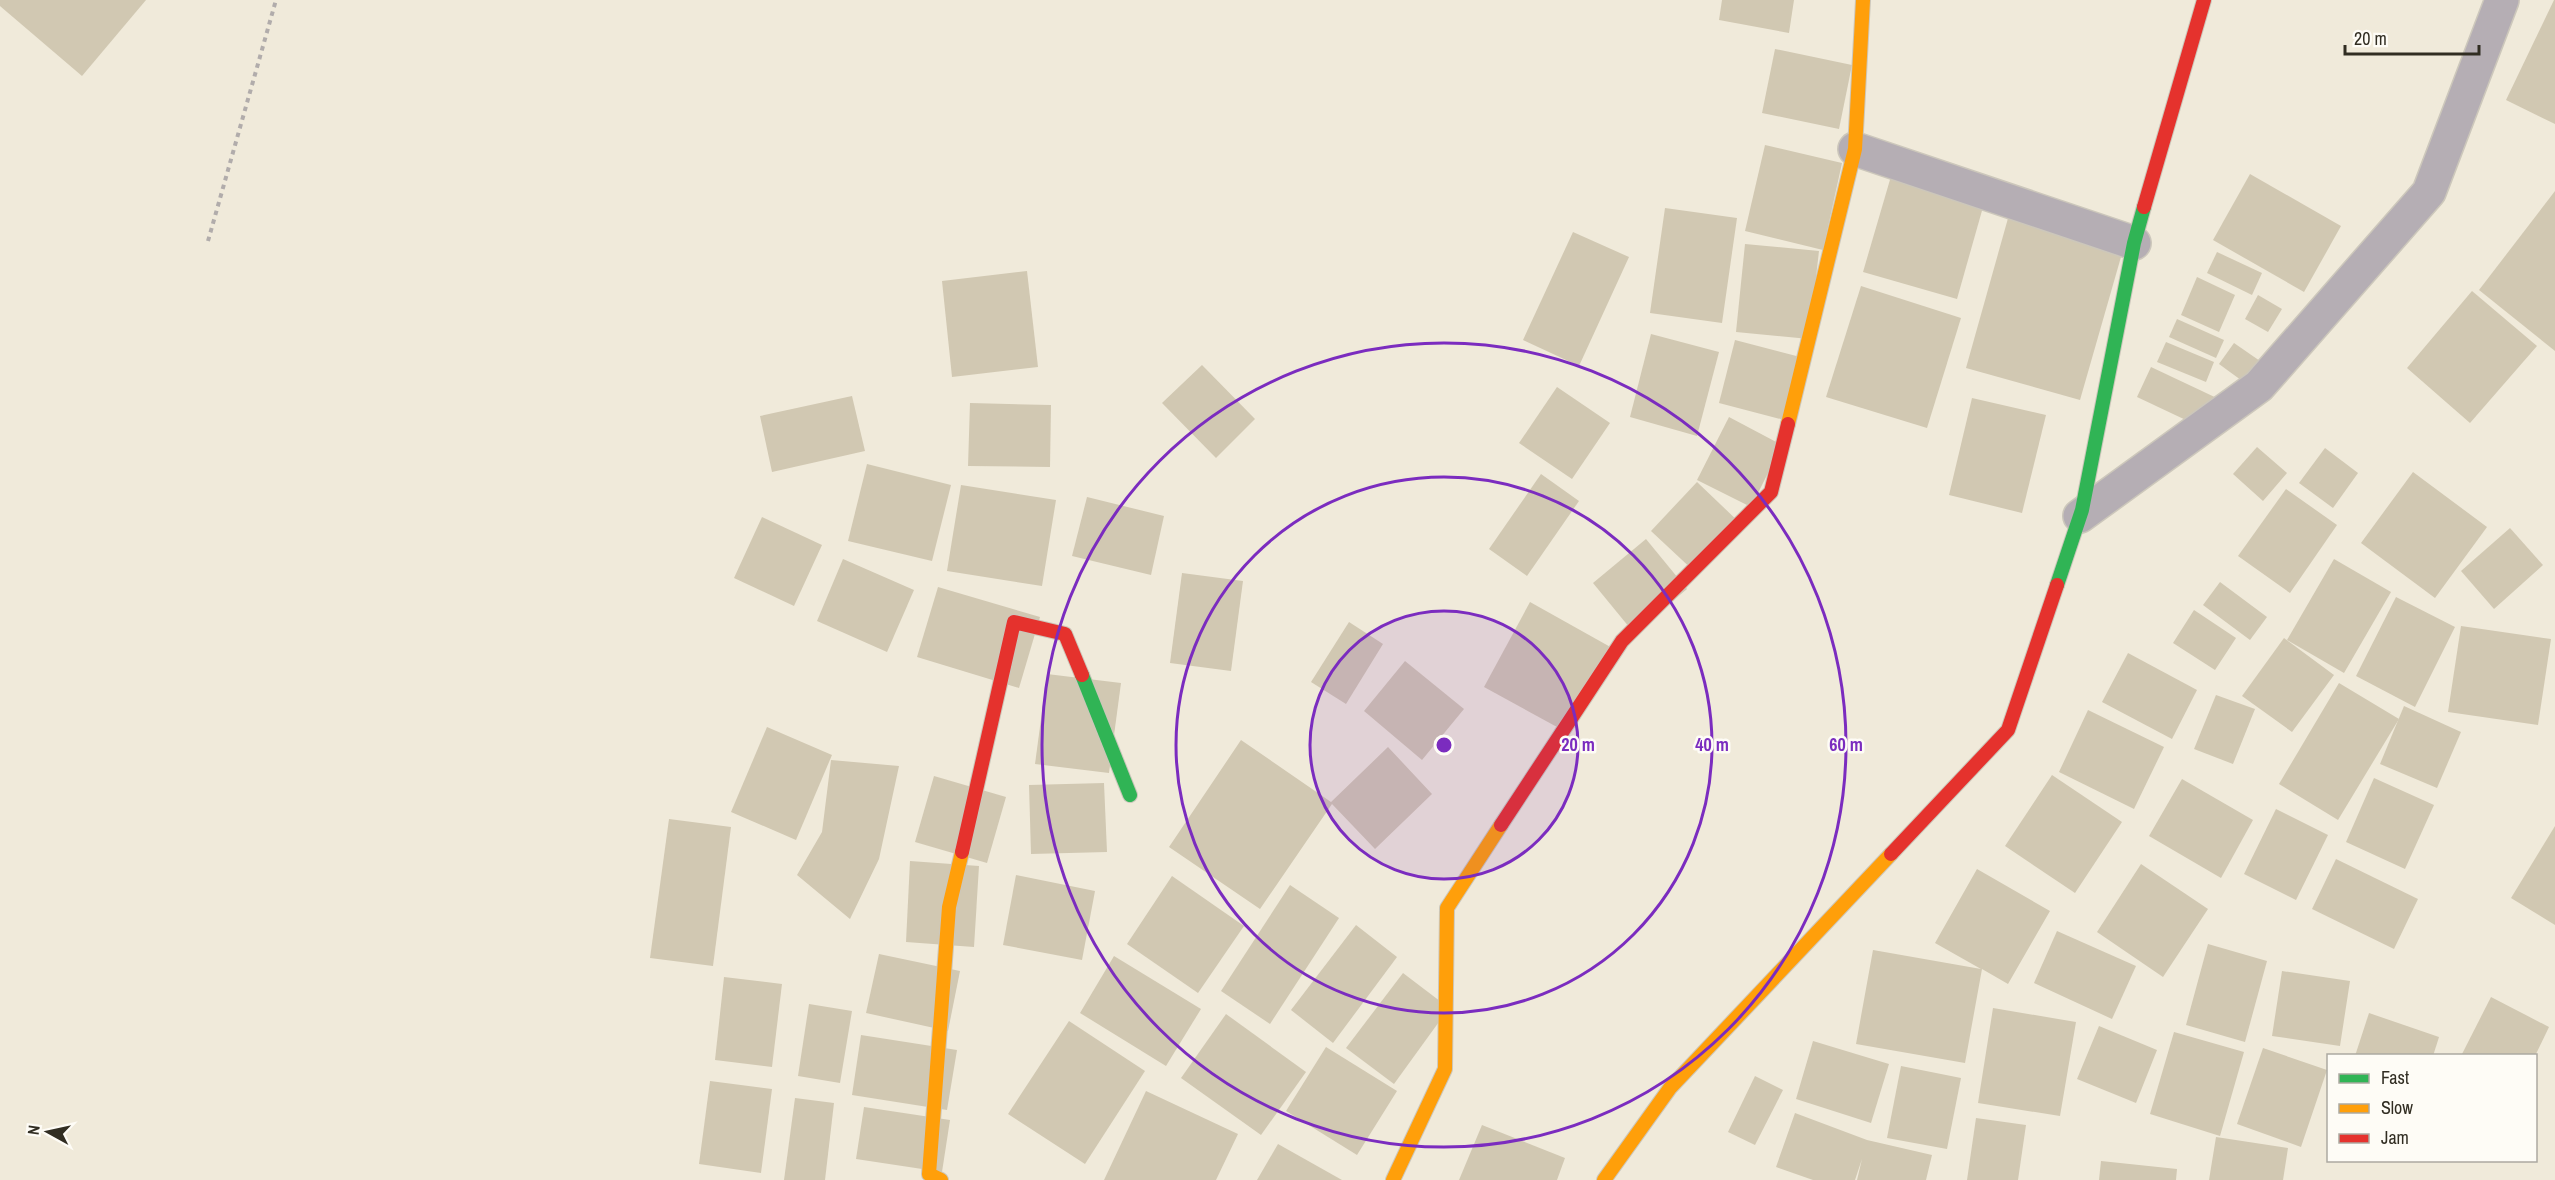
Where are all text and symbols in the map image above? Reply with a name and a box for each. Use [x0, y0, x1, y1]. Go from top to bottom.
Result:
scale bar [2345, 18, 2478, 56]
text: 20 m [2354, 26, 2387, 51]
text: 20 m [1561, 732, 1595, 757]
text: 40 m [1695, 732, 1729, 757]
text: 60 m [1829, 732, 1863, 757]
centre of rings [1434, 735, 1454, 755]
legend [2327, 1054, 2537, 1162]
text: Fast [2381, 1065, 2409, 1090]
text: Slow [2381, 1095, 2413, 1120]
north arrow [18, 1102, 78, 1162]
text: N [22, 1124, 45, 1136]
text: Jam [2381, 1125, 2409, 1150]

